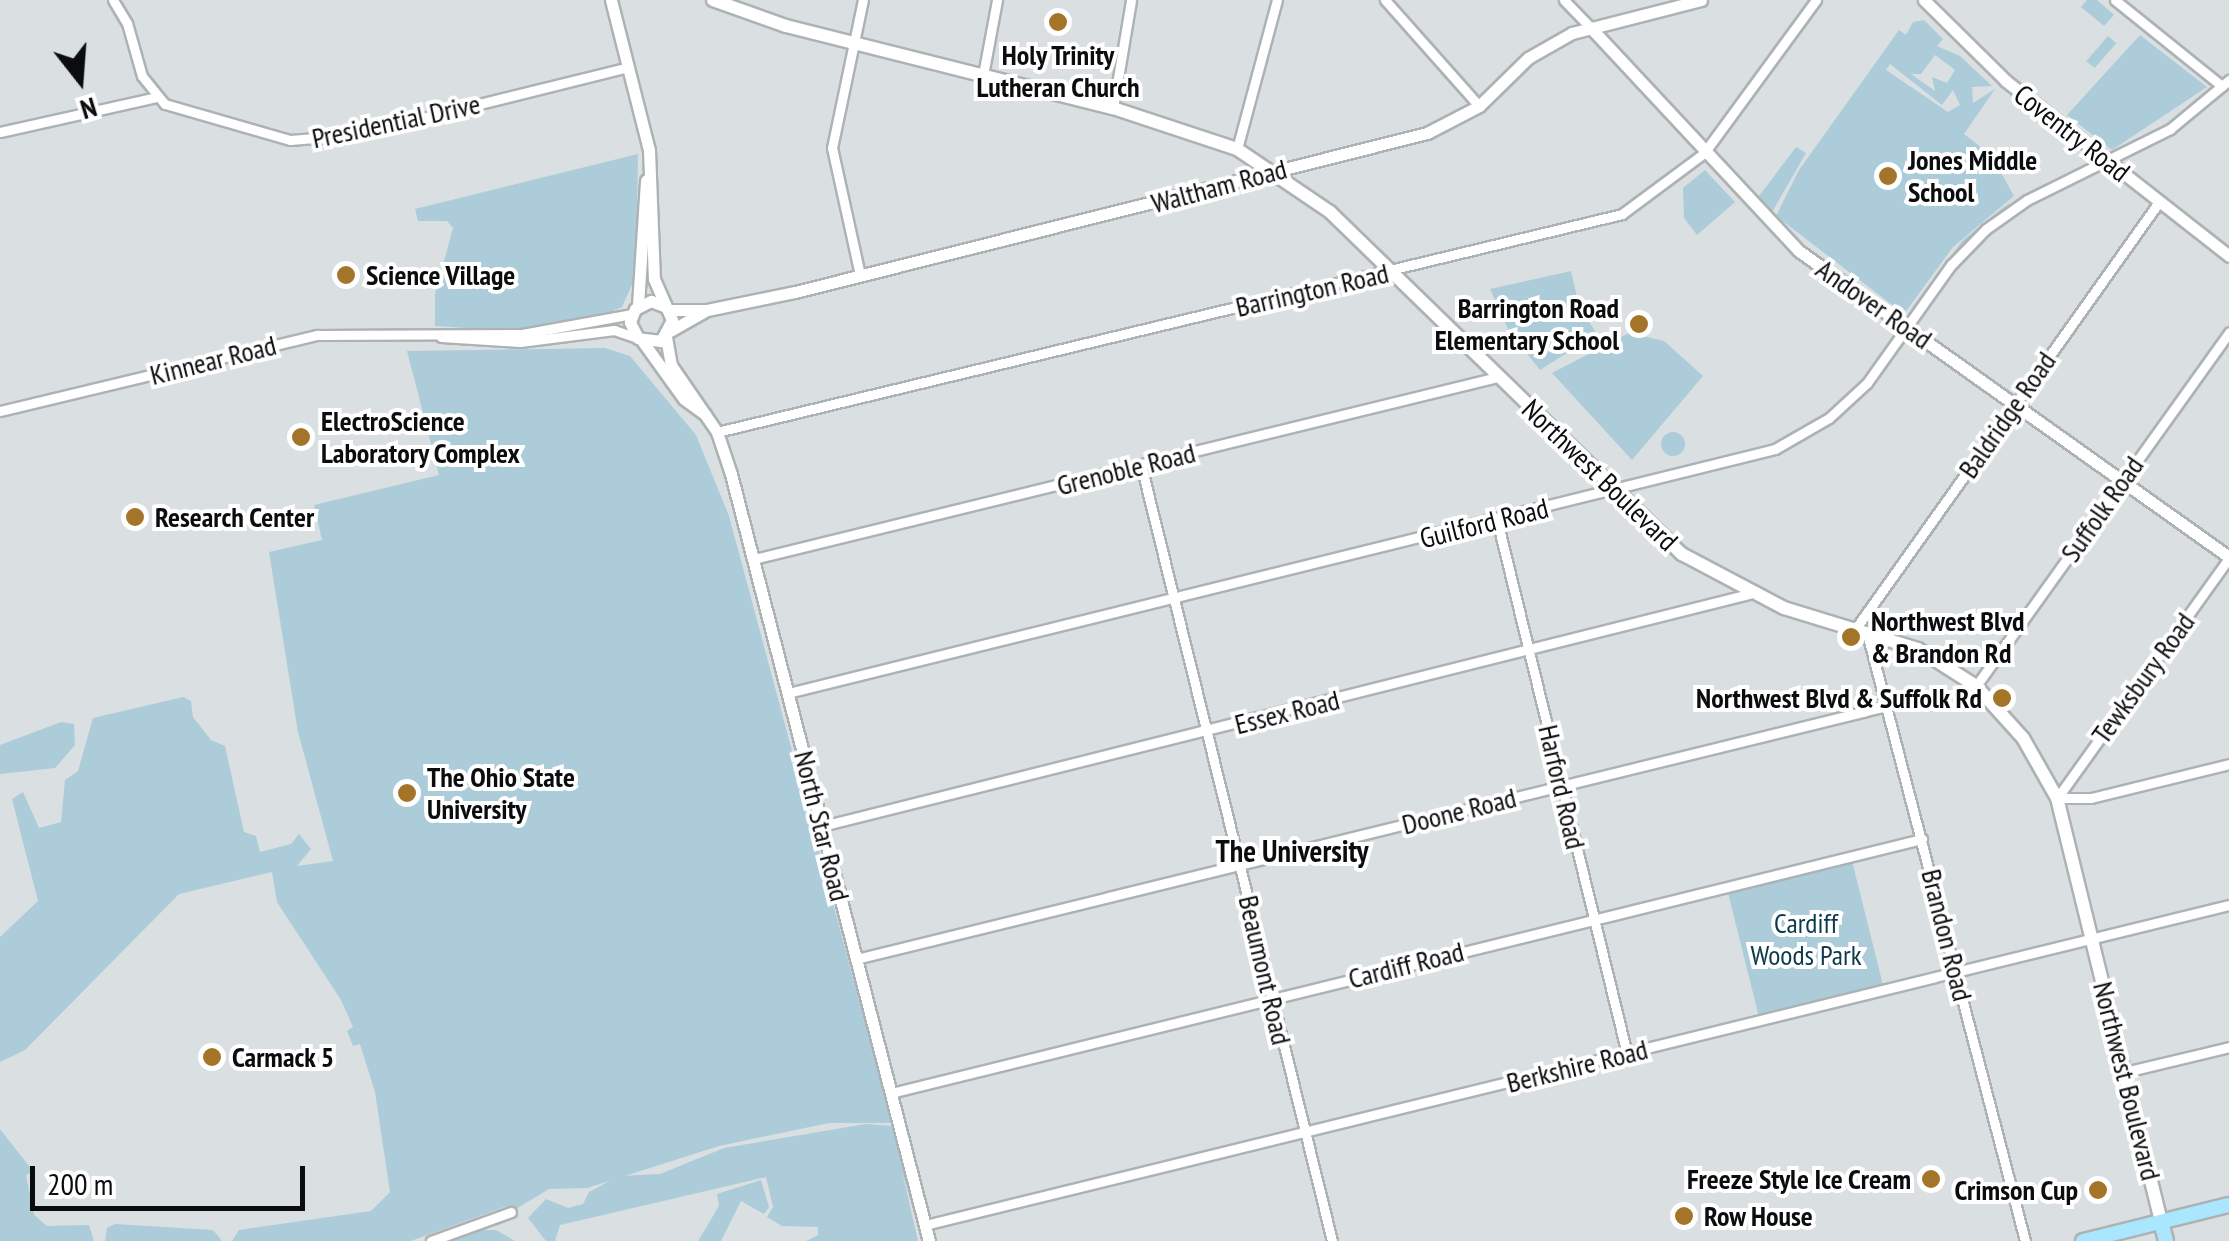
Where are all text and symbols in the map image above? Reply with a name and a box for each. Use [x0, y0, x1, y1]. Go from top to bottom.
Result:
marker: Holy Trinity Lutheran Church [1047, 11, 1069, 33]
north arrow [30, 30, 130, 130]
place label: Holy Trinity Lutheran Church [976, 38, 1140, 104]
street label: Coventry Road [2007, 77, 2137, 189]
street label: Presidential Drive [309, 87, 483, 155]
text: N [76, 89, 102, 129]
place label: Jones Middle School [1908, 143, 2037, 209]
street label: Waltham Road [1148, 152, 1290, 220]
marker: Jones Middle School [1877, 165, 1899, 187]
street label: Andover Road [1810, 252, 1938, 356]
street label: Barrington Road [1232, 256, 1392, 324]
place label: Science Village [366, 258, 516, 292]
marker: Science Village [335, 264, 357, 286]
place label: Barrington Road Elementary School [1434, 291, 1619, 357]
marker: Barrington Road Elementary School [1628, 313, 1650, 335]
street label: Kinnear Road [147, 328, 279, 392]
street label: Baldridge Road [1951, 345, 2063, 485]
street label: Northwest Boulevard [1515, 392, 1685, 558]
place label: ElectroScience Laboratory Complex [321, 404, 521, 470]
marker: ElectroScience Laboratory Complex [290, 426, 312, 448]
street label: Grenoble Road [1053, 436, 1199, 502]
street label: Suffolk Road [2053, 450, 2151, 568]
street label: Guilford Road [1416, 491, 1552, 555]
place label: Research Center [155, 500, 314, 534]
marker: Research Center [124, 506, 146, 528]
place label: Northwest Blvd & Brandon Rd [1871, 604, 2025, 670]
street label: Tewksbury Road [2084, 606, 2202, 750]
marker: Northwest Blvd & Brandon Rd [1840, 626, 1862, 648]
place label: Northwest Blvd & Suffolk Rd [1695, 681, 1982, 715]
street label: Essex Road [1231, 683, 1343, 741]
marker: Northwest Blvd & Suffolk Rd [1991, 687, 2013, 709]
street label: Harford Road [1531, 722, 1593, 852]
street label: North Star Road [787, 747, 857, 905]
place label: The Ohio State University [427, 760, 575, 826]
street label: Doone Road [1398, 781, 1520, 841]
marker: The Ohio State University [396, 782, 418, 804]
district label: The University [1215, 833, 1369, 869]
street label: Brandon Road [1914, 866, 1980, 1004]
street label: Beaumont Road [1232, 892, 1298, 1048]
park label: Cardiff Woods Park [1750, 906, 1862, 972]
street label: Cardiff Road [1345, 934, 1467, 996]
street label: Northwest Boulevard [2086, 978, 2168, 1184]
street label: Berkshire Road [1503, 1032, 1651, 1100]
place label: Carmack 5 [232, 1040, 335, 1074]
marker: Carmack 5 [201, 1046, 223, 1068]
scale bar [35, 1146, 310, 1208]
place label: Freeze Style Ice Cream [1687, 1162, 1911, 1196]
text: 200 m [47, 1164, 113, 1203]
marker: Freeze Style Ice Cream [1920, 1168, 1942, 1190]
place label: Crimson Cup [1954, 1173, 2078, 1207]
marker: Crimson Cup [2087, 1179, 2109, 1201]
place label: Row House [1704, 1199, 1813, 1233]
marker: Row House [1673, 1205, 1695, 1227]

